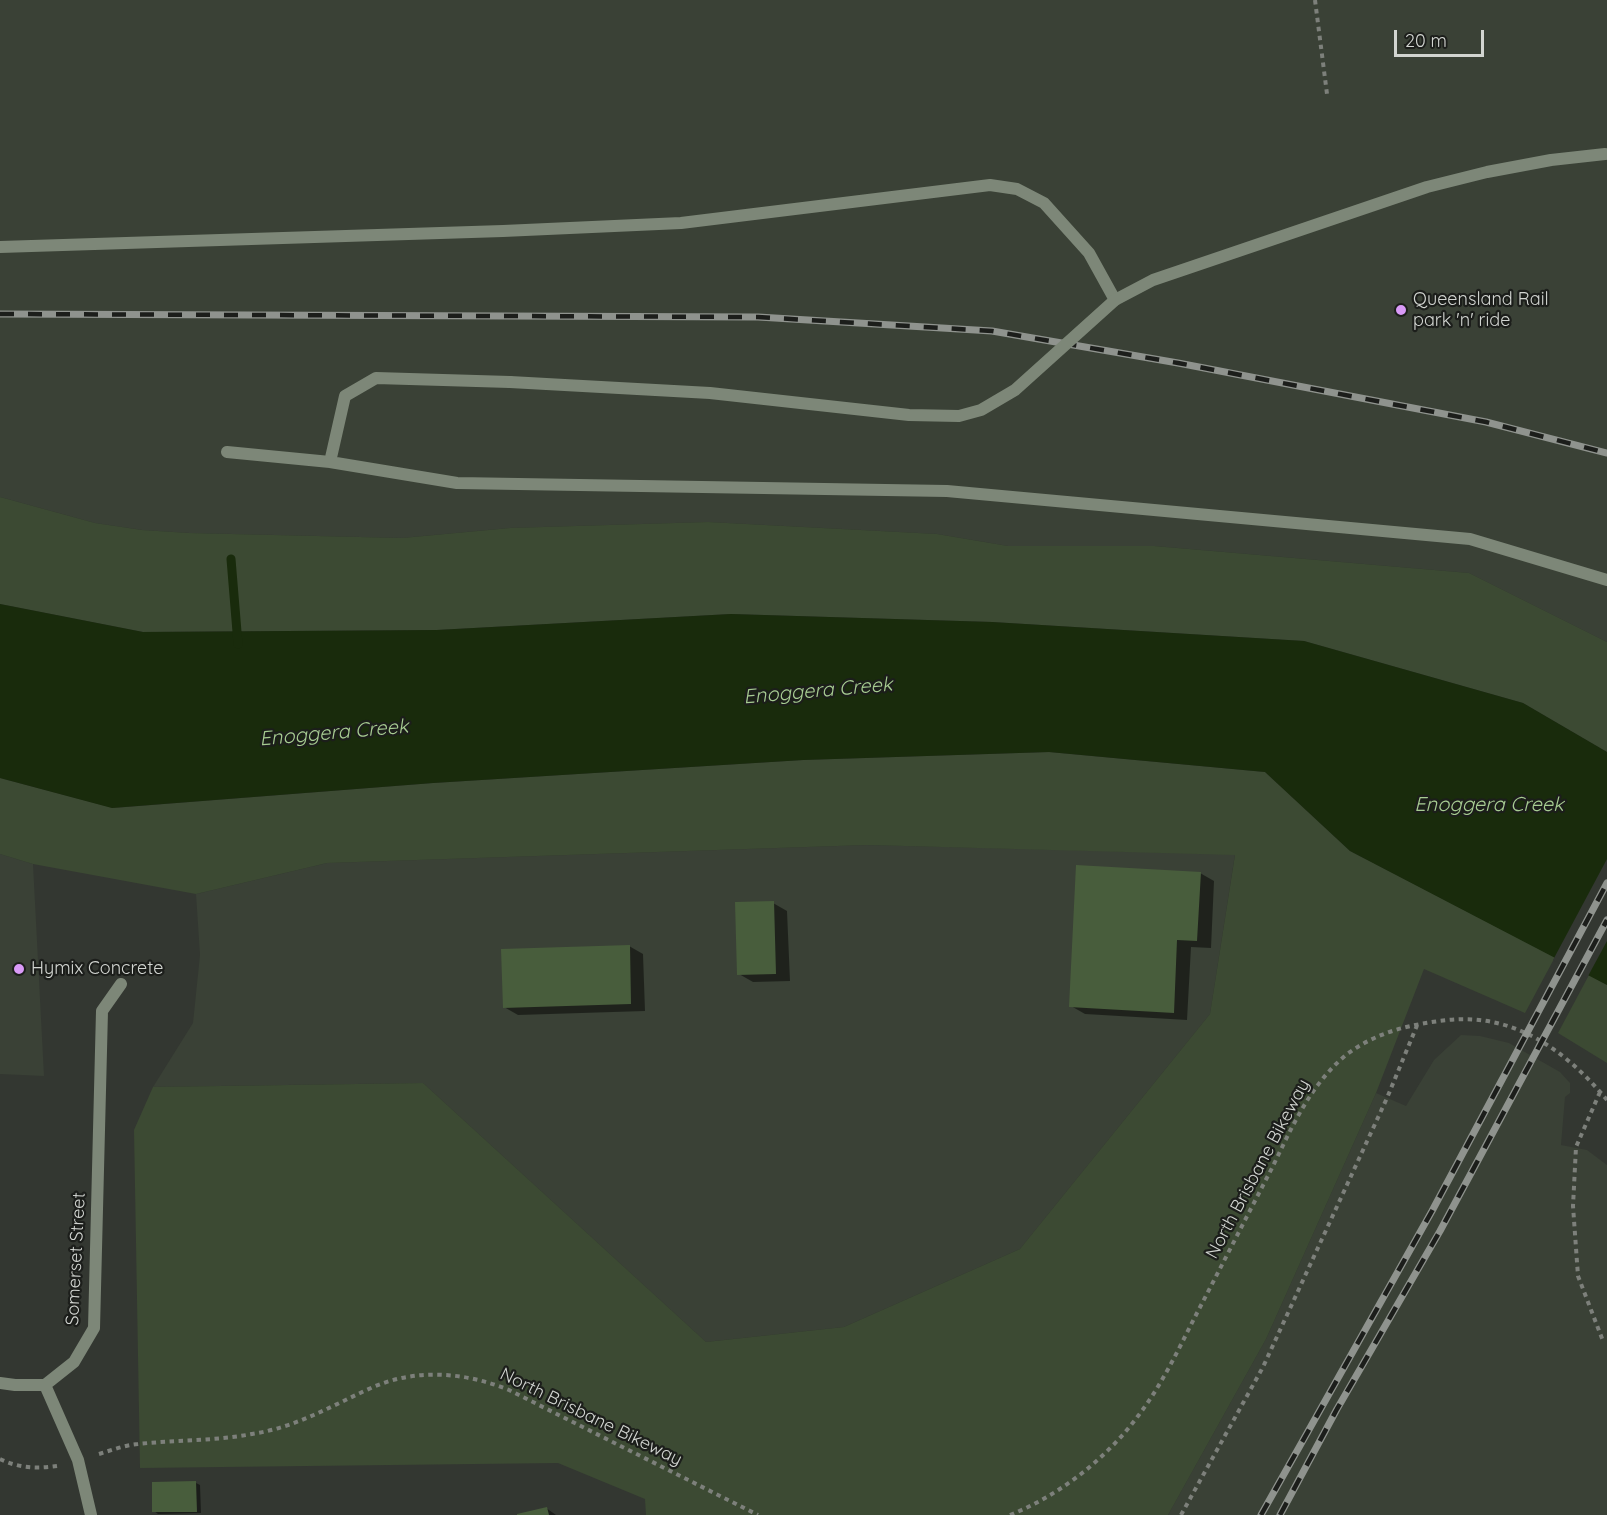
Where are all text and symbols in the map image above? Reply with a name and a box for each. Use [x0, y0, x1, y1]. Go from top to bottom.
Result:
scale bar [1397, 18, 1487, 56]
text: 20 m [1405, 29, 1447, 52]
place label: Queensland Rail park 'n' ride [1413, 289, 1549, 332]
marker: Queensland Rail park 'n' ride [1394, 303, 1408, 317]
water label: Enoggera Creek [742, 673, 894, 709]
water label: Enoggera Creek [258, 715, 410, 751]
water label: Enoggera Creek [1414, 793, 1564, 817]
place label: Hymix Concrete [31, 958, 163, 980]
marker: Hymix Concrete [12, 962, 26, 976]
street label: North Brisbane Bikeway [1201, 1076, 1315, 1262]
street label: Somerset Street [62, 1192, 90, 1326]
street label: North Brisbane Bikeway [496, 1363, 686, 1471]

